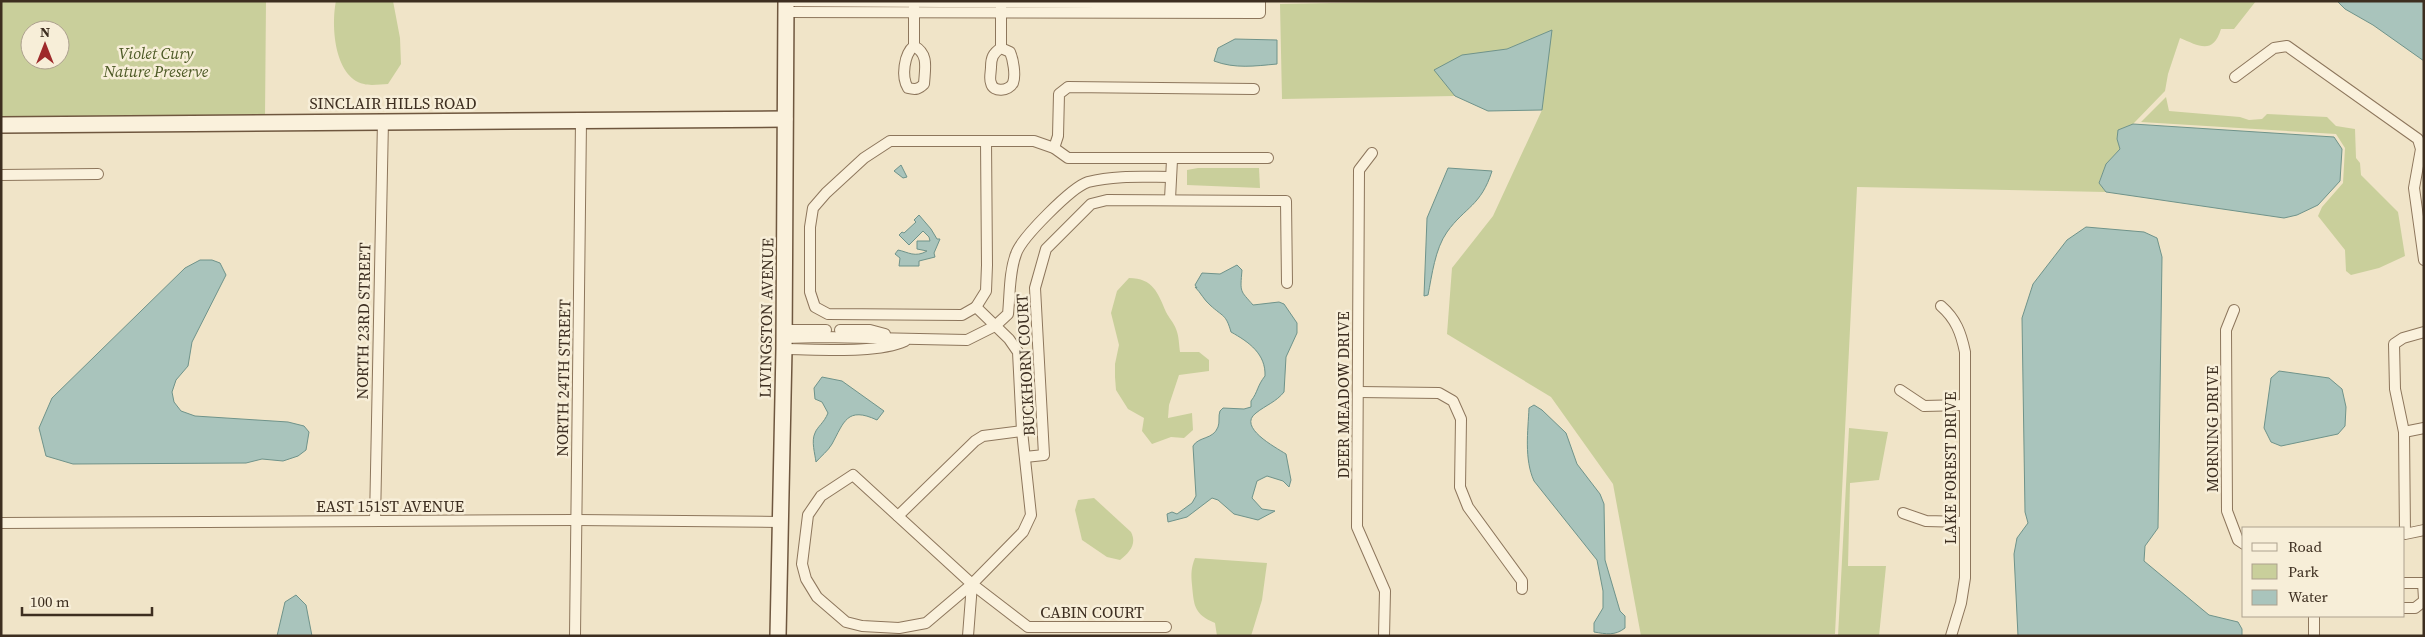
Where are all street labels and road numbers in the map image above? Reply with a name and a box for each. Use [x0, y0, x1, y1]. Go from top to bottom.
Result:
street label: SINCLAIR HILLS ROAD [309, 92, 477, 114]
street label: LIVINGSTON AVENUE [754, 237, 778, 398]
street label: NORTH 23RD STREET [351, 242, 375, 400]
street label: BUCKHORN COURT [1010, 293, 1040, 437]
street label: NORTH 24TH STREET [551, 299, 575, 457]
street label: DEER MEADOW DRIVE [1332, 311, 1354, 479]
street label: MORNING DRIVE [2201, 365, 2223, 492]
street label: LAKE FOREST DRIVE [1939, 391, 1961, 544]
street label: EAST 151ST AVENUE [316, 495, 464, 517]
street label: CABIN COURT [1040, 601, 1144, 623]

